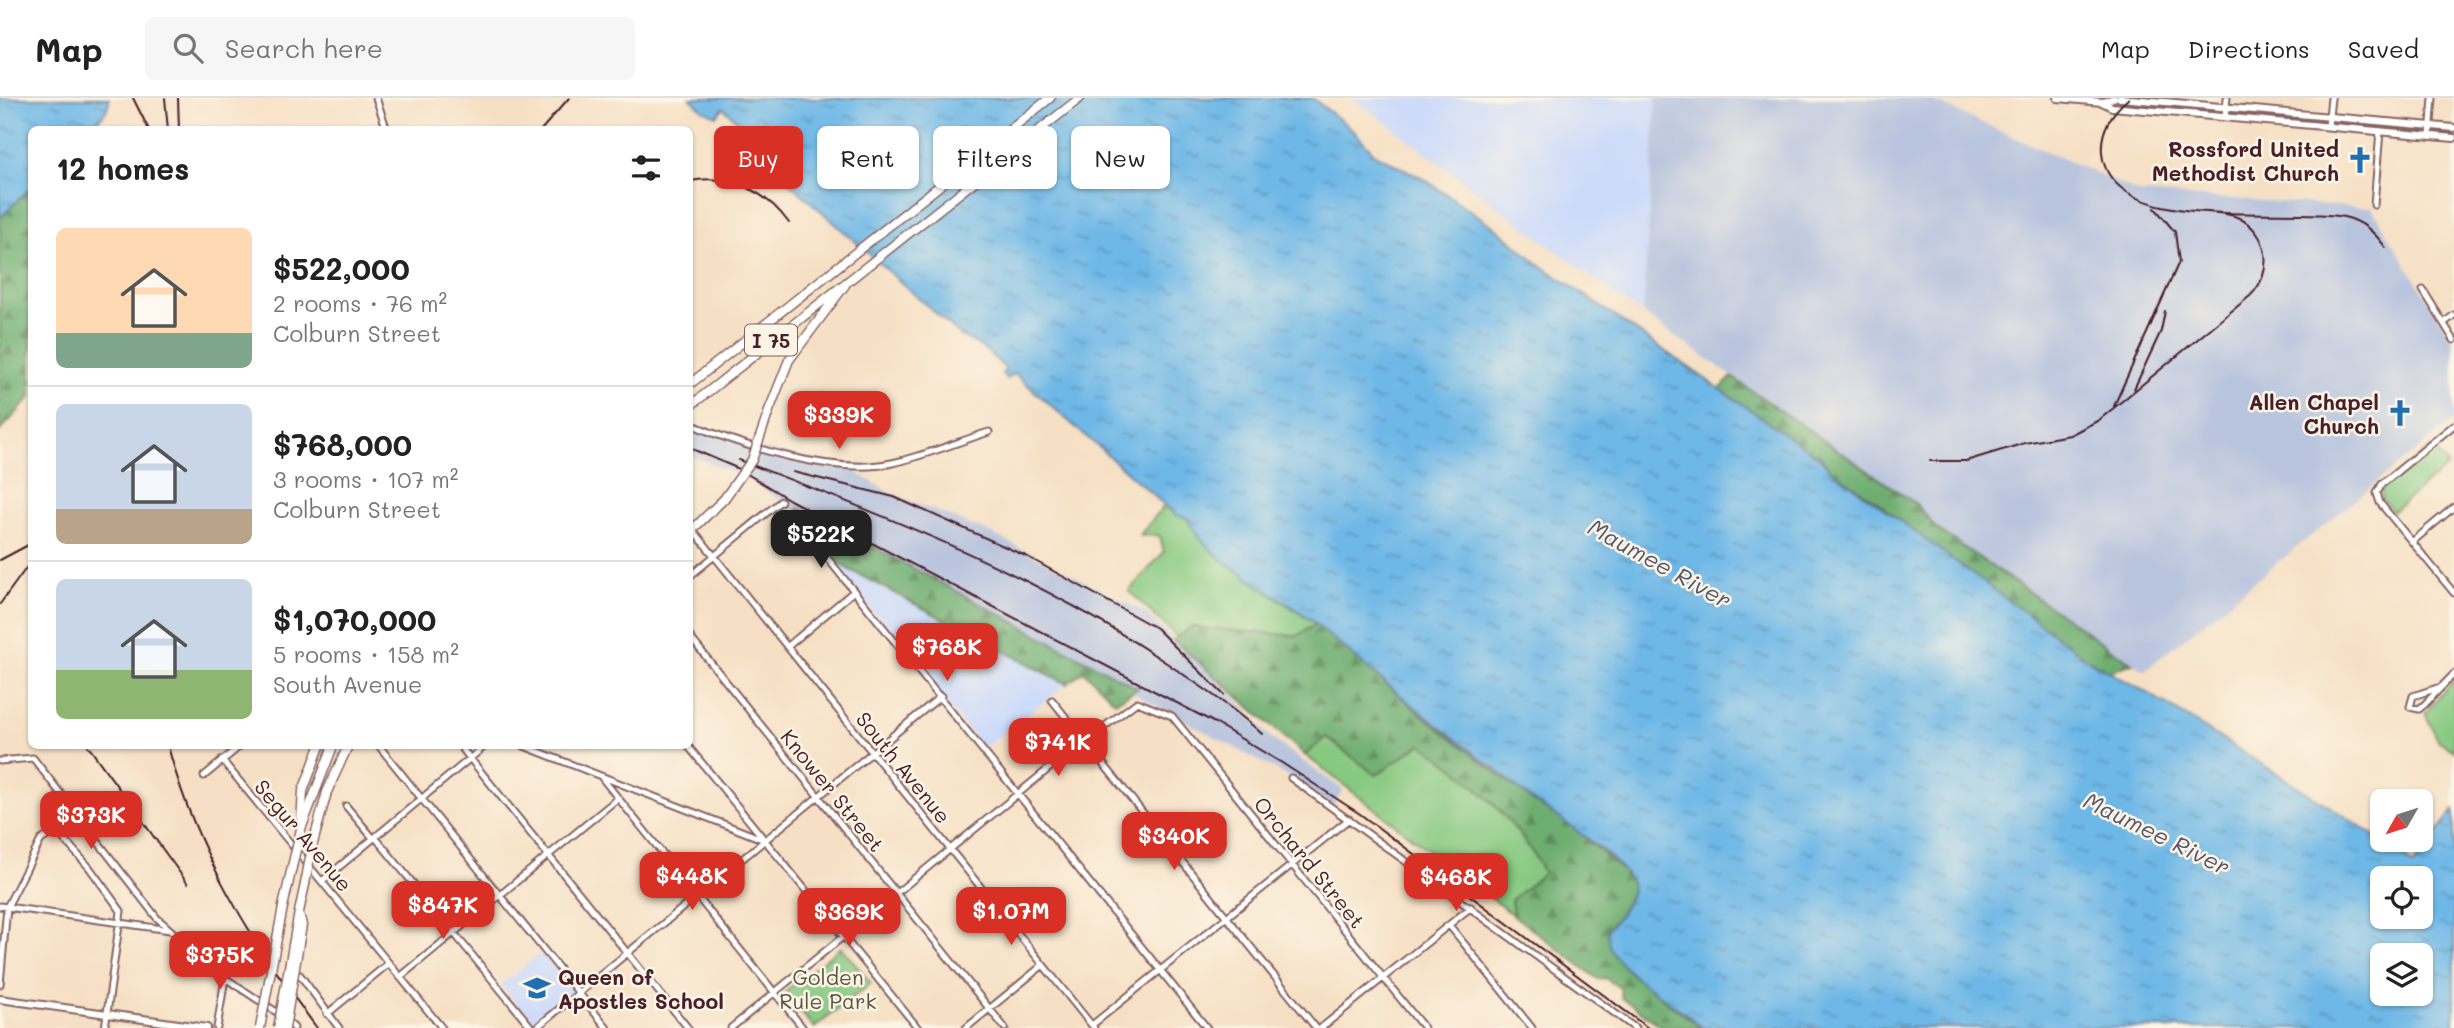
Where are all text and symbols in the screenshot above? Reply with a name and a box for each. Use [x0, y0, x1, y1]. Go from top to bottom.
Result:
search box [145, 17, 635, 80]
text: Map [35, 27, 103, 70]
icon: search [169, 29, 207, 67]
text: Search here [225, 31, 383, 65]
text: Map [2101, 33, 2150, 64]
text: Directions [2188, 33, 2310, 64]
text: Saved [2348, 33, 2419, 64]
chip: Buy [714, 126, 803, 189]
chip: Rent [817, 126, 919, 189]
chip: Filters [933, 126, 1057, 189]
chip: New [1071, 126, 1170, 189]
place label: Rossford United Methodist Church [2152, 135, 2339, 186]
church icon: Rossford United Methodist Church [2345, 145, 2375, 175]
text: 12 homes [56, 148, 189, 188]
icon: filters [627, 149, 665, 187]
text: $522,000 [273, 248, 410, 288]
icon: home [112, 256, 196, 340]
text: 2 rooms · 76 m² [273, 288, 447, 318]
text: Colburn Street [273, 318, 441, 348]
road number: I 75 [745, 324, 797, 356]
place label: Allen Chapel Church [2249, 388, 2379, 439]
pin: $339K [790, 392, 888, 451]
church icon: Allen Chapel Church [2385, 398, 2415, 428]
text: $339K [804, 399, 874, 429]
text: $768,000 [273, 424, 412, 464]
icon: home [112, 432, 196, 516]
text: 3 rooms · 107 m² [273, 464, 459, 494]
text: Colburn Street [273, 494, 441, 524]
pin: $522K [772, 510, 870, 570]
water label: Maumee River [1583, 511, 1737, 615]
text: $522K [787, 518, 855, 548]
text: $1,070,000 [273, 599, 436, 639]
icon: home [112, 607, 196, 691]
pin: $768K [898, 624, 996, 683]
text: $768K [912, 631, 982, 661]
text: 5 rooms · 158 m² [273, 639, 459, 669]
text: South Avenue [273, 669, 422, 699]
street label: South Avenue [851, 706, 957, 828]
pin: $741K [1009, 718, 1107, 778]
street label: Knower Street [775, 723, 891, 857]
text: $741K [1025, 726, 1091, 756]
street label: Segur Avenue [249, 773, 359, 897]
water label: Maumee River [2079, 785, 2235, 881]
north arrow [2370, 789, 2432, 852]
map controls [2370, 789, 2433, 1006]
street label: Orchard Street [1249, 791, 1371, 933]
pin: $373K [42, 792, 140, 851]
text: $373K [56, 799, 126, 829]
pin: $340K [1125, 812, 1223, 872]
text: $340K [1138, 820, 1210, 850]
pin: $448K [643, 852, 741, 912]
pin: $468K [1407, 854, 1505, 913]
text: $448K [656, 860, 728, 890]
text: $468K [1420, 861, 1492, 891]
button: locate [2370, 866, 2433, 929]
pin: $847K [394, 882, 492, 941]
pin: $369K [800, 888, 898, 948]
pin: $1.07M [954, 888, 1068, 947]
text: $847K [407, 889, 479, 919]
text: $1.07M [972, 895, 1050, 925]
text: $369K [814, 896, 884, 926]
pin: $375K [171, 932, 269, 991]
text: $375K [185, 939, 255, 969]
button: layers [2370, 943, 2433, 1006]
place label: Queen of Apostles School [558, 963, 724, 1014]
park label: Golden Rule Park [779, 963, 877, 1014]
school or university icon: Queen of Apostles School [522, 973, 552, 1003]

